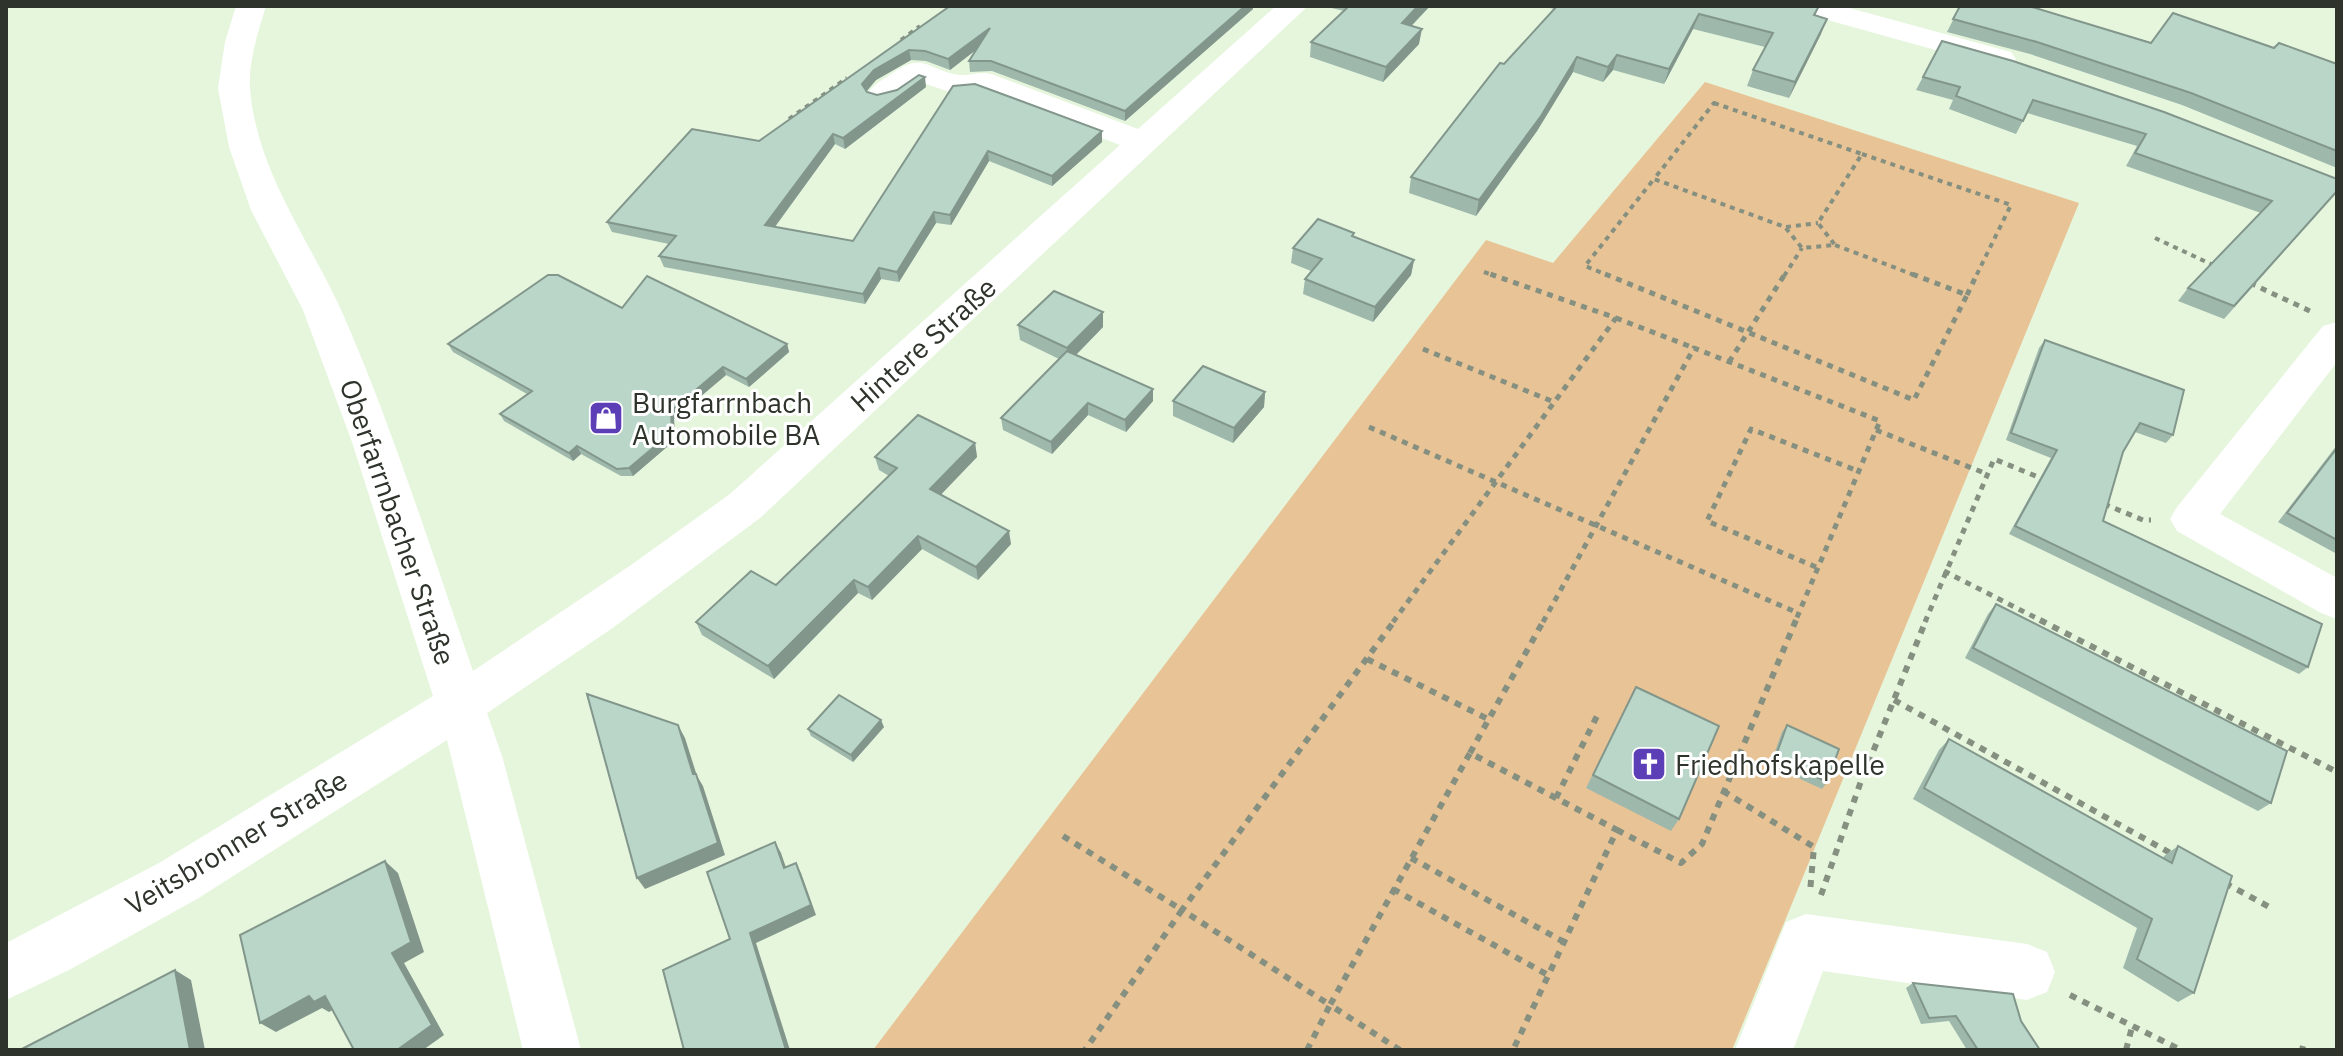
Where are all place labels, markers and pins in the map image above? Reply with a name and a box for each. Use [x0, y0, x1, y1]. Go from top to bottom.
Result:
place label: Burgfarrnbach Automobile BA [632, 384, 820, 453]
shop icon: Burgfarrnbach Automobile BA [587, 399, 625, 437]
church icon: Friedhofskapelle [1630, 745, 1668, 783]
place label: Friedhofskapelle [1675, 746, 1885, 783]

